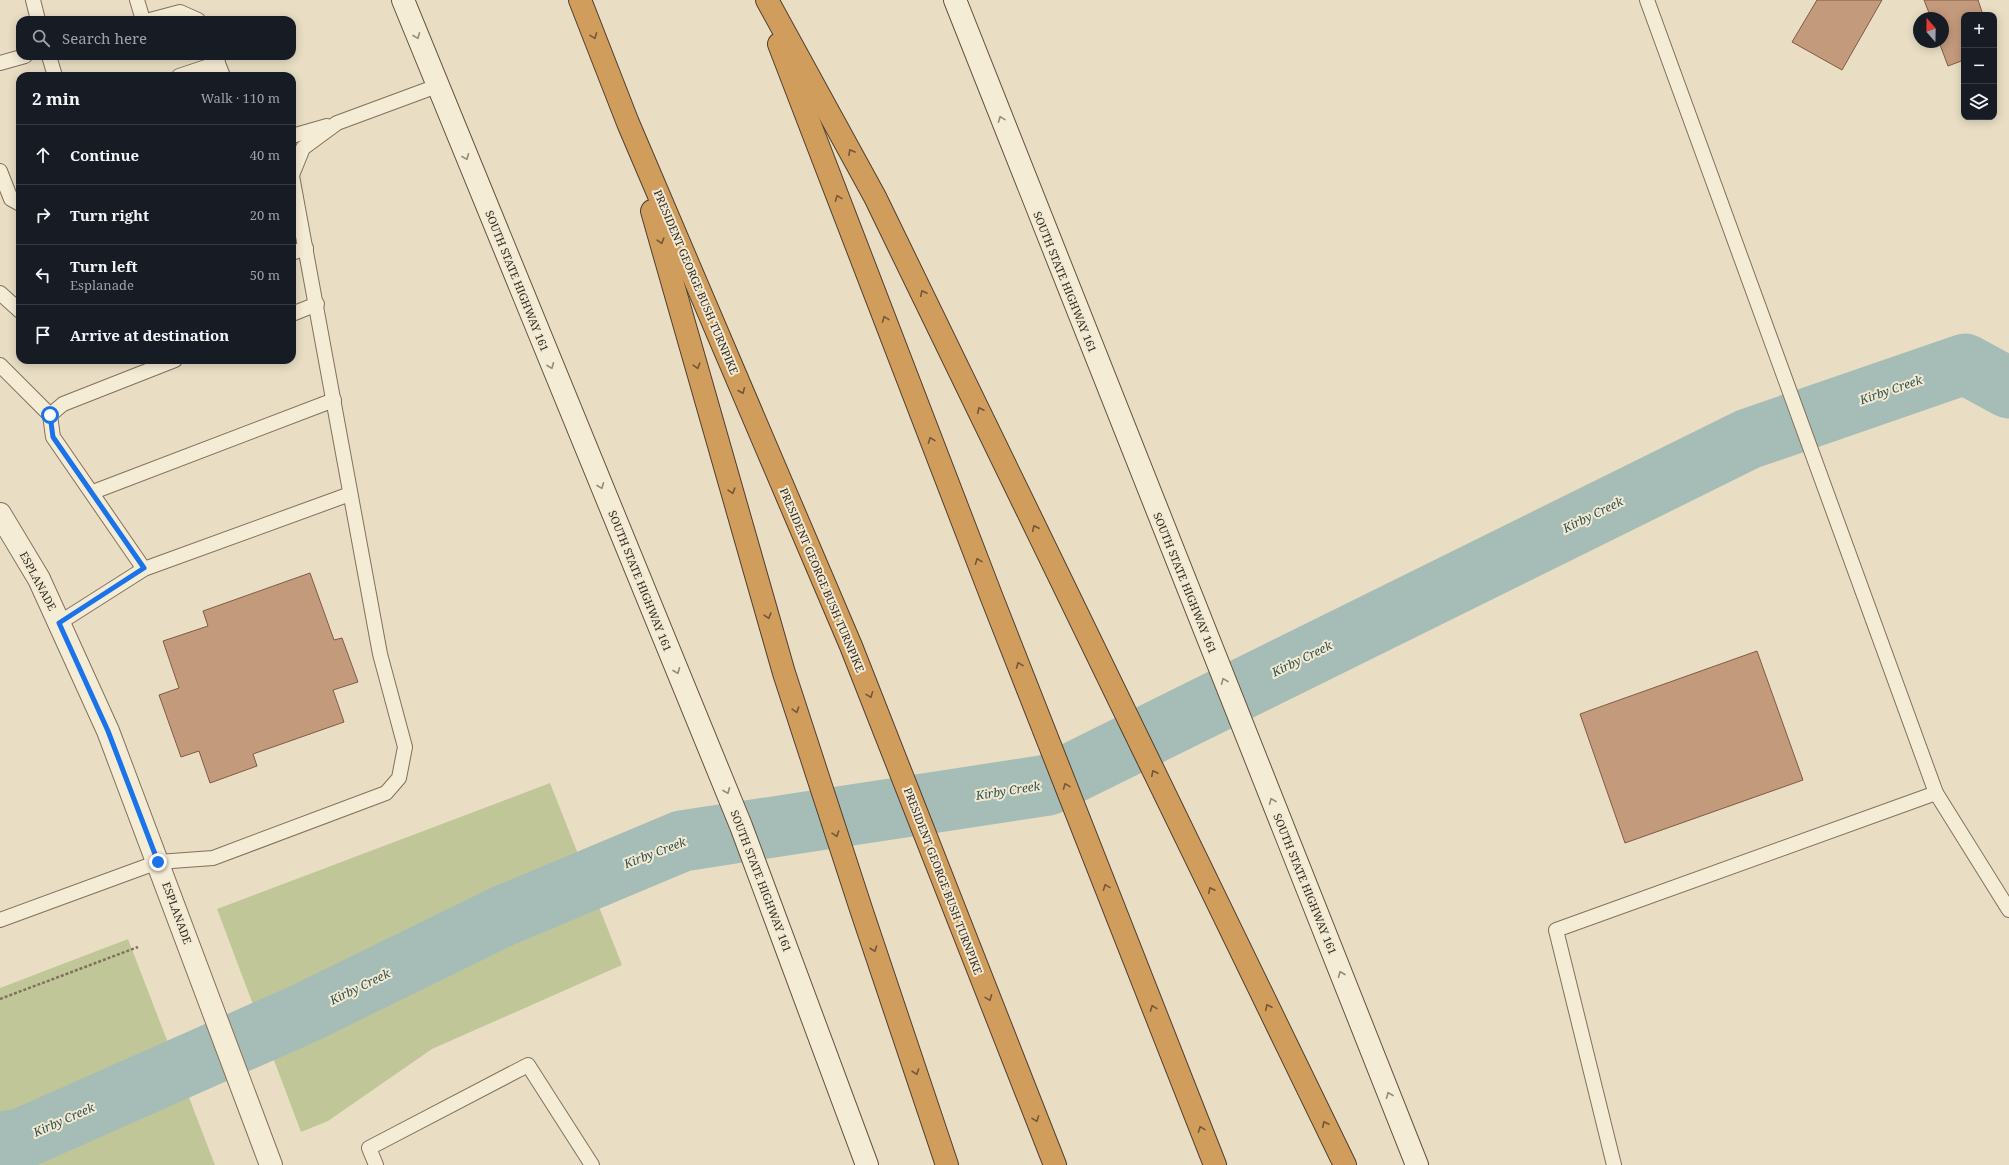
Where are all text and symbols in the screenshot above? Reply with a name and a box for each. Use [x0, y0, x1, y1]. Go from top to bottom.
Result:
north arrow [1913, 12, 1949, 48]
map controls [1961, 12, 1997, 120]
button: + [1961, 12, 1997, 48]
search box [16, 16, 296, 60]
icon: search [30, 27, 52, 49]
text: Search here [62, 28, 147, 48]
one-way arrow [413, 33, 421, 40]
one-way arrow [589, 33, 597, 40]
button: − [1961, 48, 1997, 84]
button: layers [1961, 84, 1997, 120]
text: 2 min [32, 87, 80, 110]
text: Walk · 110 m [201, 89, 280, 107]
one-way arrow [998, 116, 1006, 124]
icon: ahead [32, 144, 54, 166]
text: Continue [70, 145, 139, 165]
text: 40 m [250, 146, 280, 164]
one-way arrow [848, 149, 856, 157]
one-way arrow [461, 153, 469, 160]
street label: PRESIDENT GEORGE BUSH TURNPIKE [651, 187, 742, 377]
one-way arrow [834, 194, 842, 201]
icon: right [32, 204, 54, 226]
text: Turn right [70, 205, 149, 225]
text: 20 m [250, 206, 280, 224]
street label: SOUTH STATE HIGHWAY 161 [482, 208, 553, 354]
street label: SOUTH STATE HIGHWAY 161 [1030, 209, 1101, 355]
one-way arrow [656, 238, 665, 245]
text: Turn left [70, 256, 138, 276]
icon: left [32, 264, 54, 286]
text: 50 m [250, 266, 280, 284]
text: Esplanade [70, 276, 134, 294]
one-way arrow [920, 290, 927, 297]
one-way arrow [881, 315, 889, 322]
icon: arrive [32, 324, 54, 346]
text: Arrive at destination [70, 325, 229, 345]
one-way arrow [547, 363, 555, 370]
one-way arrow [692, 363, 700, 370]
water label: Kirby Creek [1856, 370, 1926, 409]
one-way arrow [737, 386, 745, 394]
route start [41, 406, 59, 424]
one-way arrow [977, 407, 985, 414]
one-way arrow [928, 437, 936, 444]
one-way arrow [596, 482, 604, 490]
street label: PRESIDENT GEORGE BUSH TURNPIKE [777, 485, 868, 675]
one-way arrow [727, 488, 736, 495]
water label: Kirby Creek [1559, 492, 1627, 537]
street label: SOUTH STATE HIGHWAY 161 [605, 508, 676, 654]
street label: SOUTH STATE HIGHWAY 161 [1150, 510, 1221, 656]
one-way arrow [1032, 524, 1040, 532]
street label: ESPLANADE [17, 549, 60, 613]
one-way arrow [975, 558, 983, 565]
one-way arrow [763, 613, 772, 620]
water label: Kirby Creek [1268, 636, 1336, 681]
one-way arrow [1015, 662, 1023, 669]
one-way arrow [672, 667, 680, 675]
one-way arrow [1221, 677, 1229, 684]
one-way arrow [865, 691, 873, 699]
one-way arrow [792, 706, 800, 713]
one-way arrow [1151, 770, 1159, 778]
water label: Kirby Creek [973, 777, 1043, 804]
one-way arrow [1063, 783, 1071, 790]
street label: PRESIDENT GEORGE BUSH TURNPIKE [901, 785, 986, 977]
one-way arrow [722, 788, 730, 795]
one-way arrow [1269, 798, 1277, 805]
street label: SOUTH STATE HIGHWAY 161 [727, 808, 796, 954]
street label: SOUTH STATE HIGHWAY 161 [1270, 811, 1341, 957]
one-way arrow [832, 830, 840, 837]
water label: Kirby Creek [620, 832, 689, 873]
route end [149, 853, 167, 871]
street label: ESPLANADE [159, 880, 196, 946]
one-way arrow [1102, 883, 1110, 890]
one-way arrow [1208, 887, 1216, 895]
one-way arrow [869, 945, 878, 952]
water label: Kirby Creek [326, 964, 394, 1009]
one-way arrow [1338, 971, 1346, 979]
one-way arrow [984, 994, 992, 1001]
one-way arrow [1150, 1004, 1158, 1011]
one-way arrow [1265, 1004, 1273, 1011]
one-way arrow [911, 1068, 919, 1075]
one-way arrow [1386, 1091, 1394, 1098]
water label: Kirby Creek [30, 1098, 98, 1141]
one-way arrow [1032, 1115, 1040, 1122]
one-way arrow [1322, 1121, 1330, 1128]
one-way arrow [1197, 1125, 1205, 1132]

